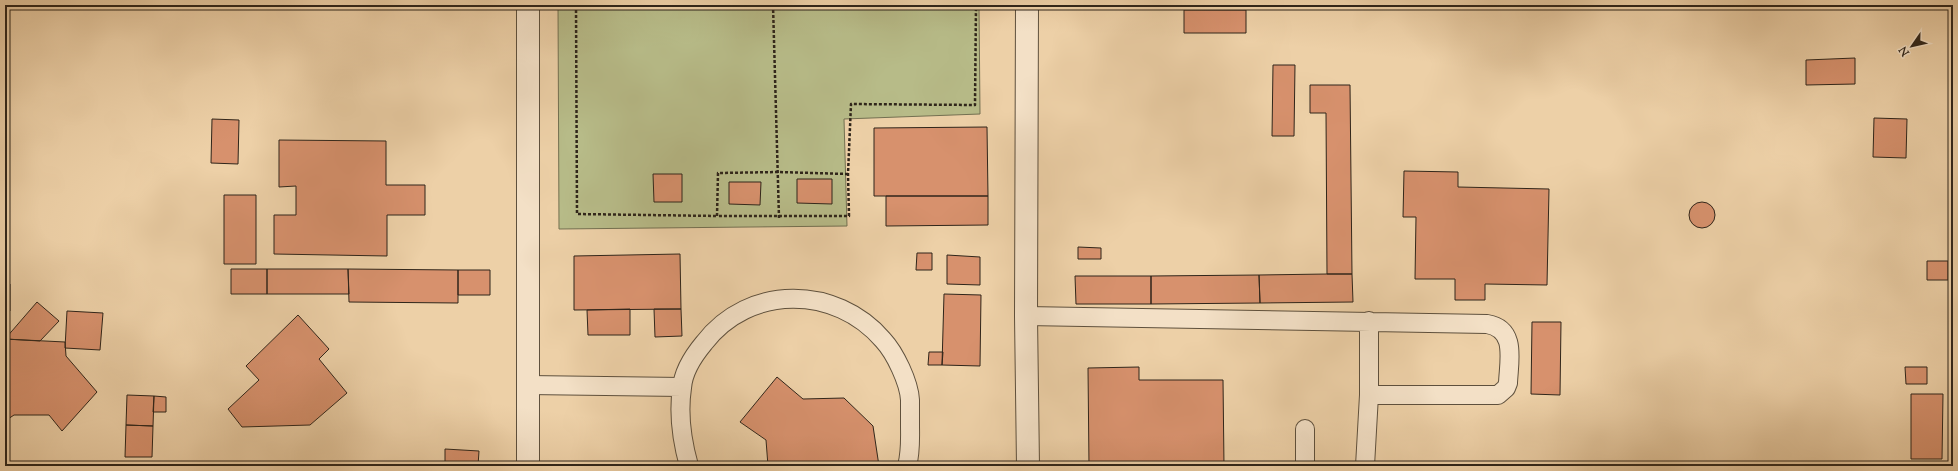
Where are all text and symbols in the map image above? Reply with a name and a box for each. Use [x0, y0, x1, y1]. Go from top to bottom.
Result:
north arrow [1892, 26, 1932, 66]
text: N [1895, 43, 1914, 60]

